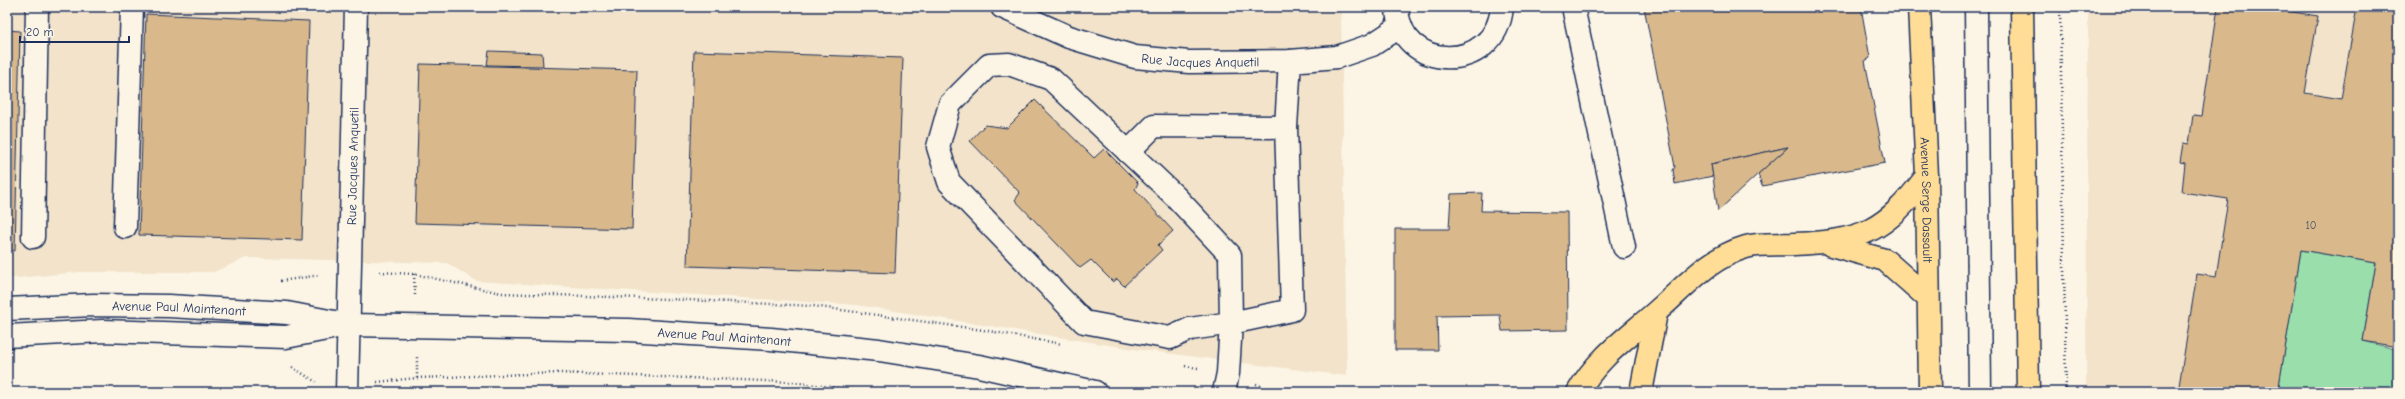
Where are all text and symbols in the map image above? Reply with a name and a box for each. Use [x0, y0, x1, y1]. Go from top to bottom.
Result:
scale bar [20, 18, 129, 44]
text: 20 m [26, 25, 54, 39]
street label: Rue Jacques Anquetil [1141, 51, 1260, 70]
street label: Rue Jacques Anquetil [344, 107, 362, 225]
street label: Avenue Serge Dassault [1917, 137, 1935, 264]
house number: 10 [2305, 219, 2317, 232]
street label: Avenue Paul Maintenant [112, 298, 247, 319]
street label: Avenue Paul Maintenant [657, 325, 793, 349]

